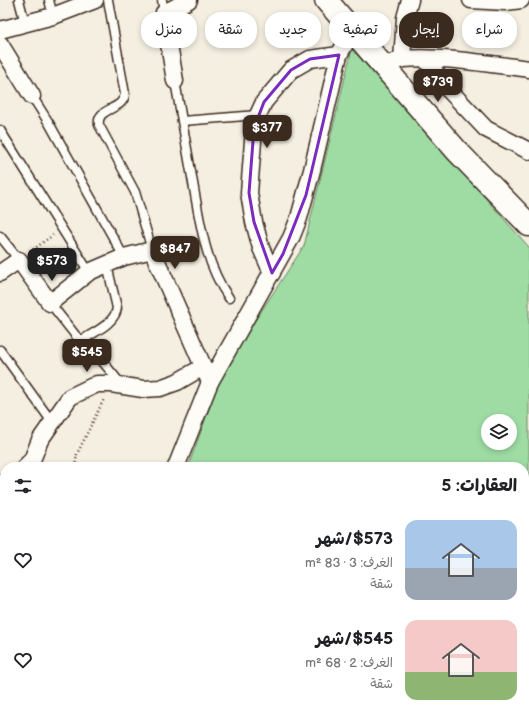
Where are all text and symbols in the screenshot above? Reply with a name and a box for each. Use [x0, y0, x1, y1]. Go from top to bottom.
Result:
chip: منزل [141, 12, 197, 48]
chip: شقة [205, 12, 257, 48]
chip: جديد [265, 12, 321, 48]
chip: تصفية [329, 12, 391, 48]
chip: إيجار [399, 12, 454, 48]
chip: شراء [462, 12, 517, 48]
pin: $739 [414, 69, 462, 103]
text: $739 [423, 74, 453, 90]
pin: $377 [243, 115, 291, 149]
text: $377 [252, 120, 282, 136]
pin: $847 [151, 236, 199, 270]
text: $847 [159, 241, 191, 257]
pin: $573 [28, 248, 76, 282]
text: $573 [37, 253, 67, 269]
pin: $545 [63, 339, 111, 373]
text: $545 [71, 344, 103, 360]
map controls [481, 414, 517, 450]
button: layers [481, 414, 517, 450]
icon: filters [12, 475, 34, 497]
text: العقارات: 5 [442, 476, 517, 496]
text: $573/شهر [316, 529, 393, 549]
icon: home [437, 536, 485, 584]
icon: heart [12, 549, 34, 571]
text: الغرف: 3 · 83 m² [305, 555, 393, 571]
text: شقة [370, 576, 393, 592]
text: $545/شهر [316, 629, 393, 649]
icon: home [437, 636, 485, 684]
icon: heart [12, 649, 34, 671]
text: الغرف: 2 · 68 m² [305, 655, 393, 671]
text: شقة [370, 676, 393, 692]

